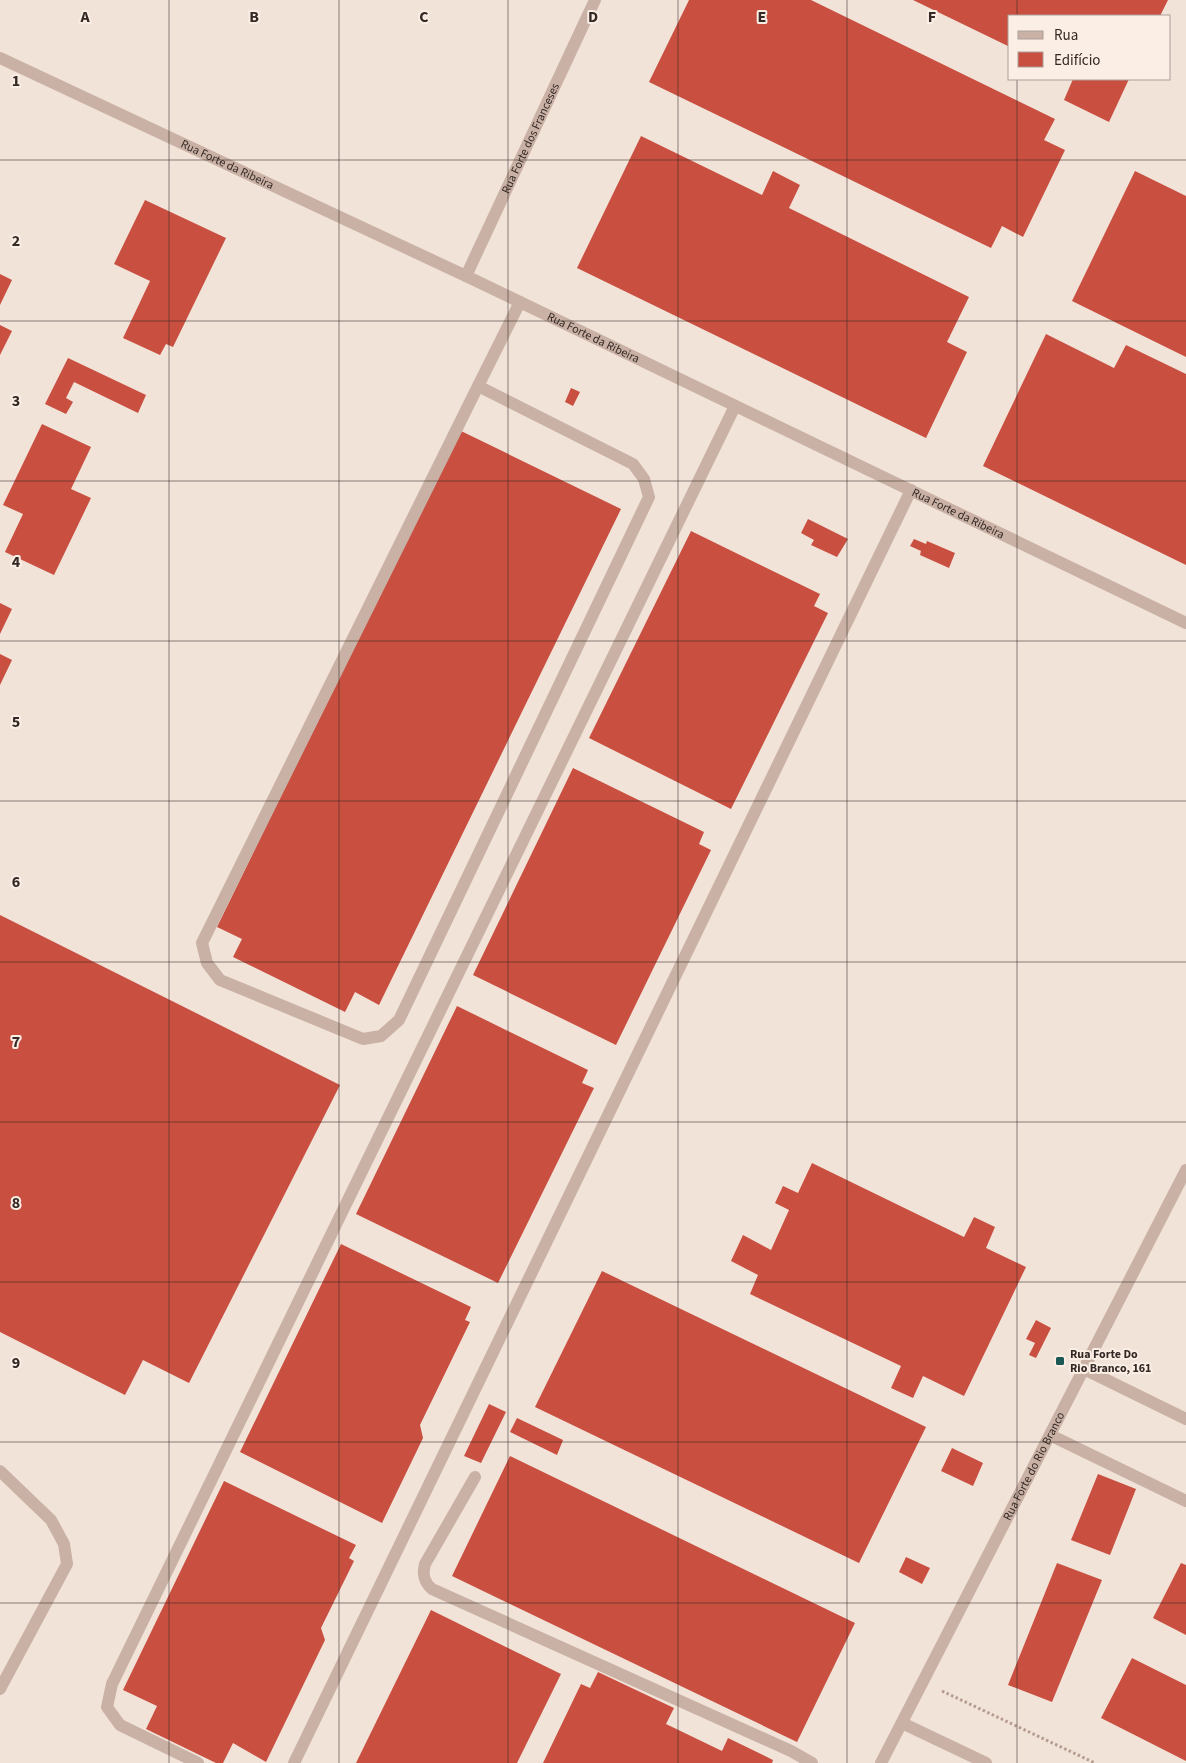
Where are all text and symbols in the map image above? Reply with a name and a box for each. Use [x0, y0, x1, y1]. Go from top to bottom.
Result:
text: A [79, 6, 90, 28]
text: B [249, 6, 259, 28]
text: C [419, 6, 429, 28]
text: D [588, 6, 598, 28]
text: E [758, 6, 766, 28]
text: F [928, 6, 936, 28]
legend [1008, 15, 1171, 80]
text: Rua [1054, 25, 1078, 46]
text: Edifício [1054, 50, 1101, 71]
text: 1 [12, 70, 20, 92]
street label: Rua Forte dos Franceses [497, 80, 564, 197]
street label: Rua Forte da Ribeira [178, 135, 277, 193]
text: 2 [12, 230, 20, 252]
street label: Rua Forte da Ribeira [544, 308, 643, 367]
text: 3 [12, 390, 20, 412]
street label: Rua Forte da Ribeira [909, 484, 1008, 543]
text: 4 [12, 551, 21, 573]
text: 5 [12, 711, 20, 733]
text: 6 [12, 871, 20, 893]
text: 7 [12, 1031, 20, 1053]
text: 8 [12, 1192, 20, 1214]
place label: Rua Forte Do Rio Branco, 161 [1070, 1346, 1151, 1377]
text: 9 [12, 1352, 20, 1374]
marker: Rua Forte Do Rio Branco, 161 [1054, 1355, 1066, 1367]
street label: Rua Forte do Rio Branco [999, 1409, 1069, 1523]

